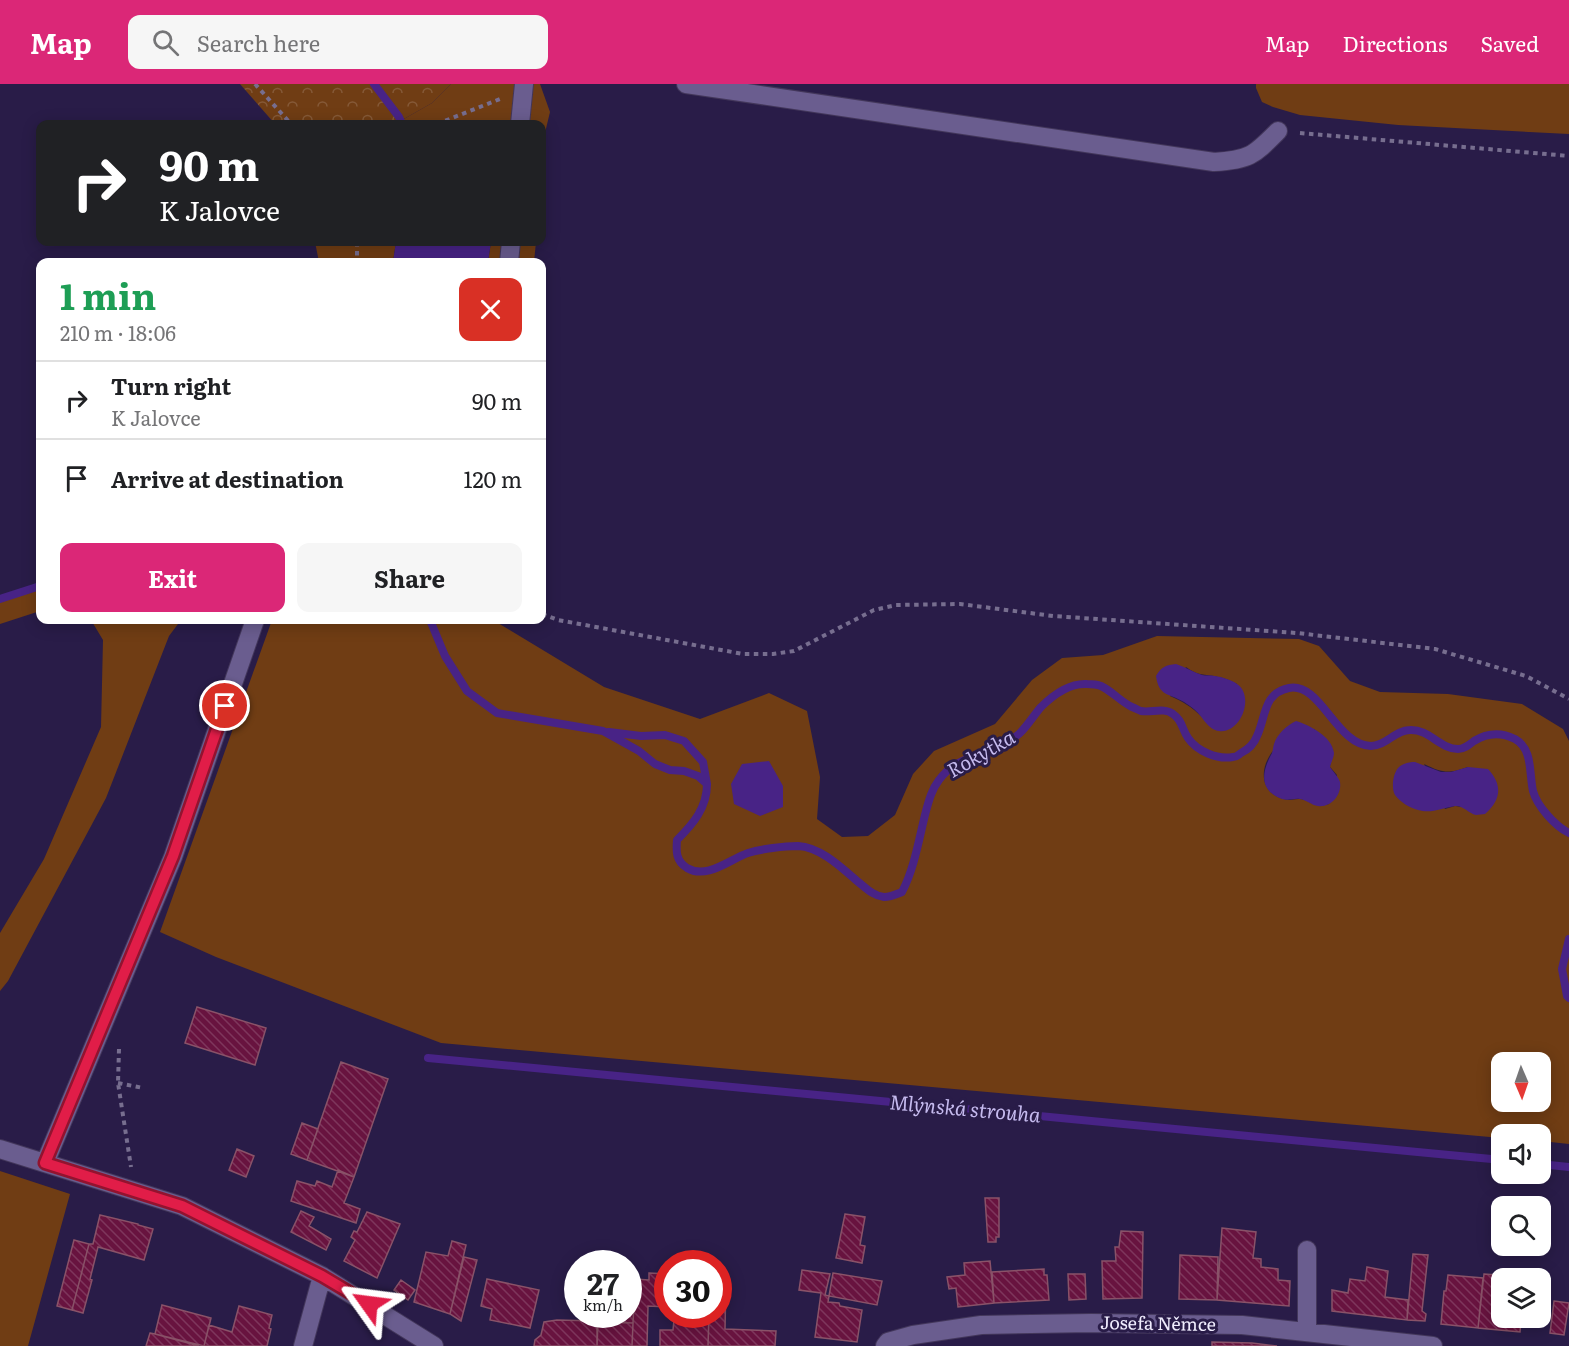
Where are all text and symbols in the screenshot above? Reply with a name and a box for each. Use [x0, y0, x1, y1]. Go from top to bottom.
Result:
search box [128, 15, 548, 69]
text: Map [30, 21, 92, 63]
icon: search [149, 26, 182, 59]
text: Search here [197, 26, 320, 59]
text: Map [1265, 27, 1310, 58]
text: Directions [1343, 27, 1448, 58]
text: Saved [1481, 27, 1539, 58]
text: 90 m [159, 132, 259, 194]
icon: right [60, 144, 138, 222]
text: K Jalovce [159, 189, 280, 229]
text: 1 min [60, 268, 156, 321]
button: close [459, 278, 522, 341]
text: 210 m · 18:06 [60, 317, 176, 347]
text: Turn right [111, 369, 231, 402]
icon: right [60, 384, 93, 417]
text: 90 m [472, 384, 522, 417]
text: K Jalovce [111, 402, 201, 432]
icon: arrive [60, 462, 93, 495]
text: Arrive at destination [111, 462, 344, 495]
text: 120 m [463, 462, 522, 495]
button: Exit [60, 543, 285, 612]
button: Share [297, 543, 522, 612]
pin [199, 680, 250, 731]
icon: arrive [208, 689, 241, 722]
water label: Rokytka [940, 720, 1020, 784]
north arrow [1491, 1052, 1551, 1112]
map controls [1491, 1052, 1551, 1328]
water label: Mlýnská strouha [888, 1085, 1043, 1129]
button: sound [1491, 1124, 1551, 1184]
button: search [1491, 1196, 1551, 1256]
speed limit sign: 30 [654, 1250, 732, 1328]
text: 27 [587, 1260, 619, 1304]
button: layers [1491, 1268, 1551, 1328]
position arrow [337, 1272, 401, 1336]
text: km/h [583, 1293, 623, 1316]
street label: Josefa Němce [1100, 1308, 1216, 1337]

